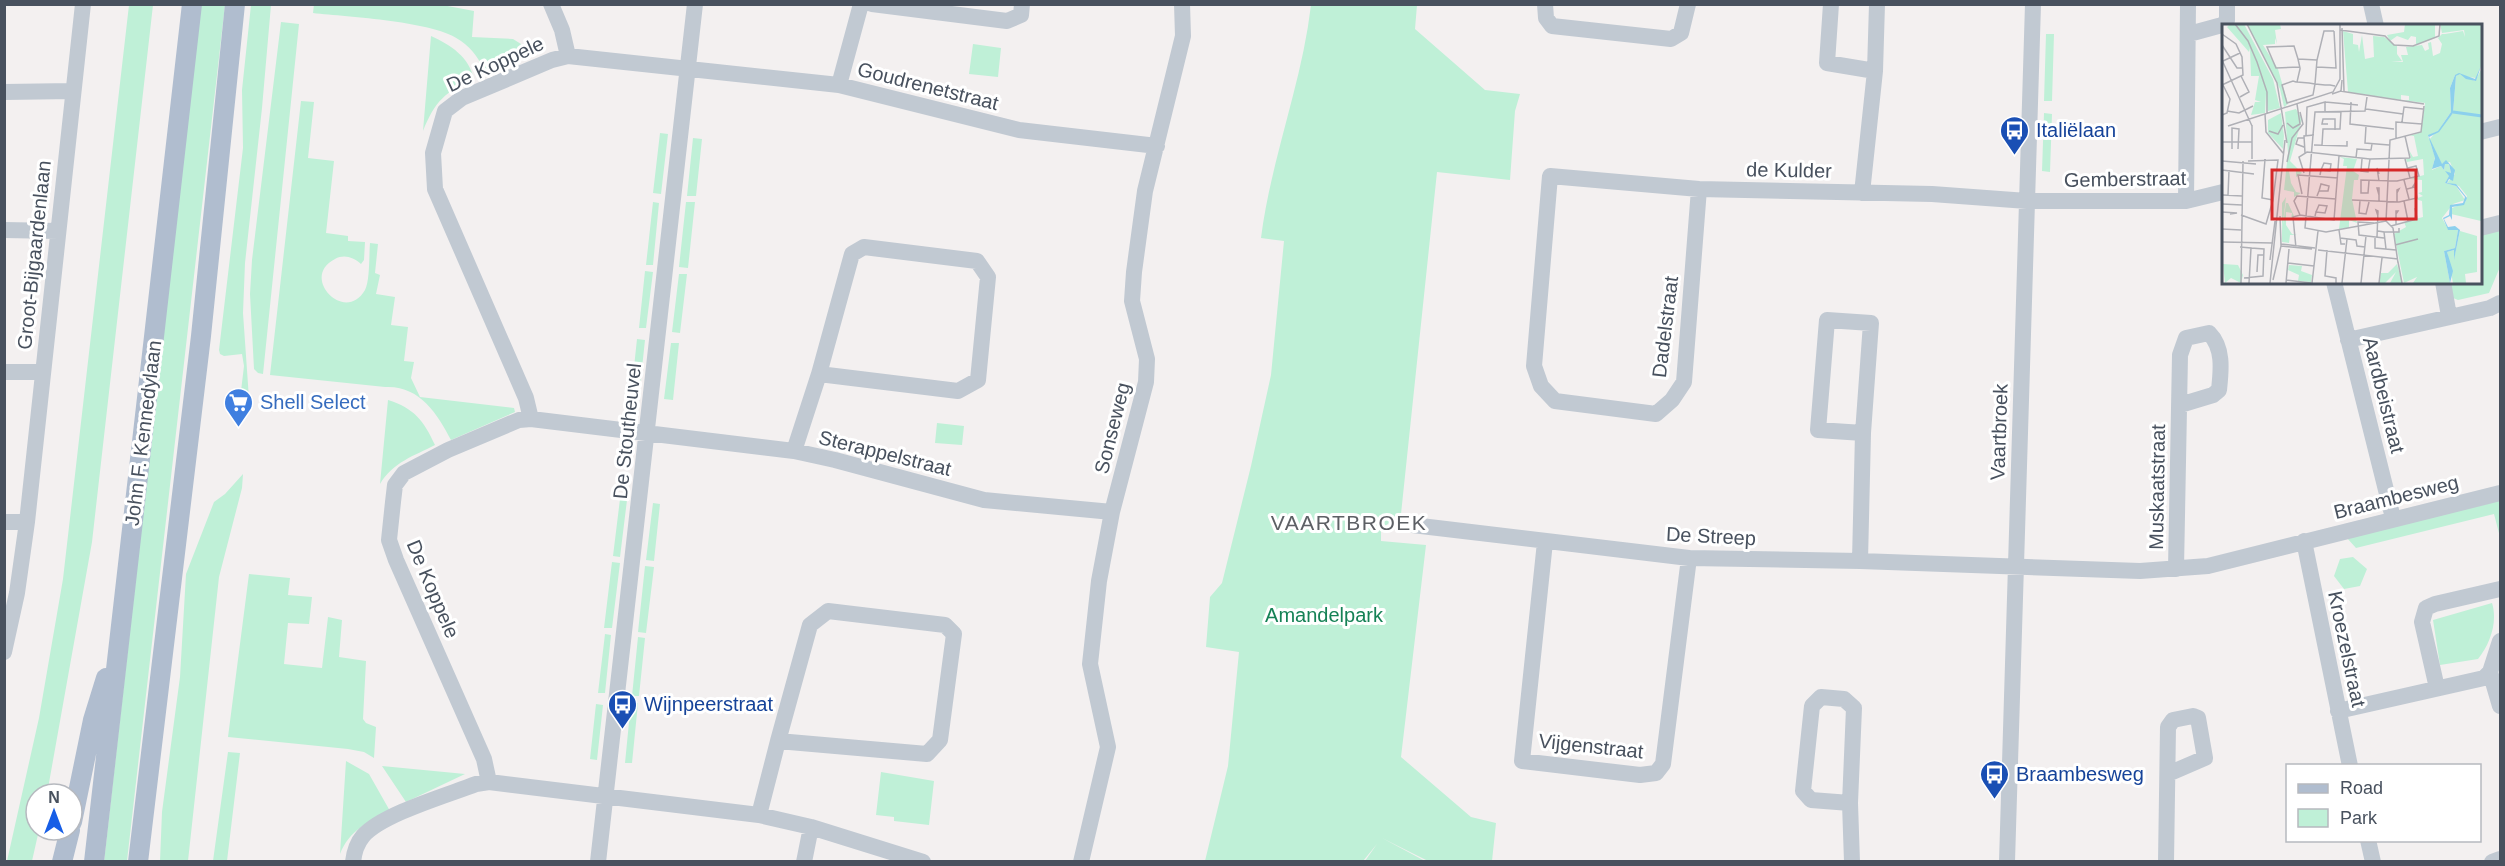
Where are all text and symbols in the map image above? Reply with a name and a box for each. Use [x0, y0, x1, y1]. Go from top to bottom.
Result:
inset map [2222, 24, 2481, 284]
street label: De Koppele [443, 32, 547, 96]
street label: Goudrenetstraat [855, 58, 1001, 114]
bus stop icon: Italiëlaan [1999, 114, 2031, 156]
place label: Italiëlaan [2036, 119, 2116, 141]
street label: de Kulder [1746, 158, 1832, 182]
street label: Groot-Bijgaardenlaan [13, 159, 55, 351]
street label: Gemberstraat [2064, 167, 2187, 191]
street label: Dadelstraat [1648, 274, 1682, 379]
street label: Aardbeistraat [2359, 335, 2409, 456]
street label: John F. Kennedylaan [121, 339, 165, 527]
street label: De Stoutheuvel [609, 362, 645, 500]
street label: Sonseweg [1090, 380, 1134, 476]
street label: Vaartbroek [1986, 382, 2012, 481]
supermarket icon: Shell Select [223, 386, 255, 428]
place label: Shell Select [260, 391, 366, 413]
street label: Muskaatstraat [2145, 424, 2169, 550]
street label: Sterappelstraat [817, 426, 954, 480]
street label: Braambesweg [2331, 471, 2461, 523]
district label: VAARTBROEK [1271, 511, 1427, 534]
street label: De Streep [1665, 523, 1757, 549]
street label: De Koppele [402, 537, 464, 641]
street label: Kroezelstraat [2324, 589, 2370, 709]
park label: Amandelpark [1265, 604, 1384, 626]
bus stop icon: Wijnpeerstraat [607, 688, 639, 730]
place label: Wijnpeerstraat [644, 693, 773, 715]
street label: Vijgenstraat [1538, 730, 1645, 762]
bus stop icon: Braambesweg [1979, 758, 2011, 800]
place label: Braambesweg [2016, 763, 2144, 785]
legend [2286, 764, 2481, 842]
text: Road [2340, 778, 2383, 798]
north arrow [24, 782, 84, 842]
text: N [48, 789, 60, 806]
text: Park [2340, 808, 2378, 828]

